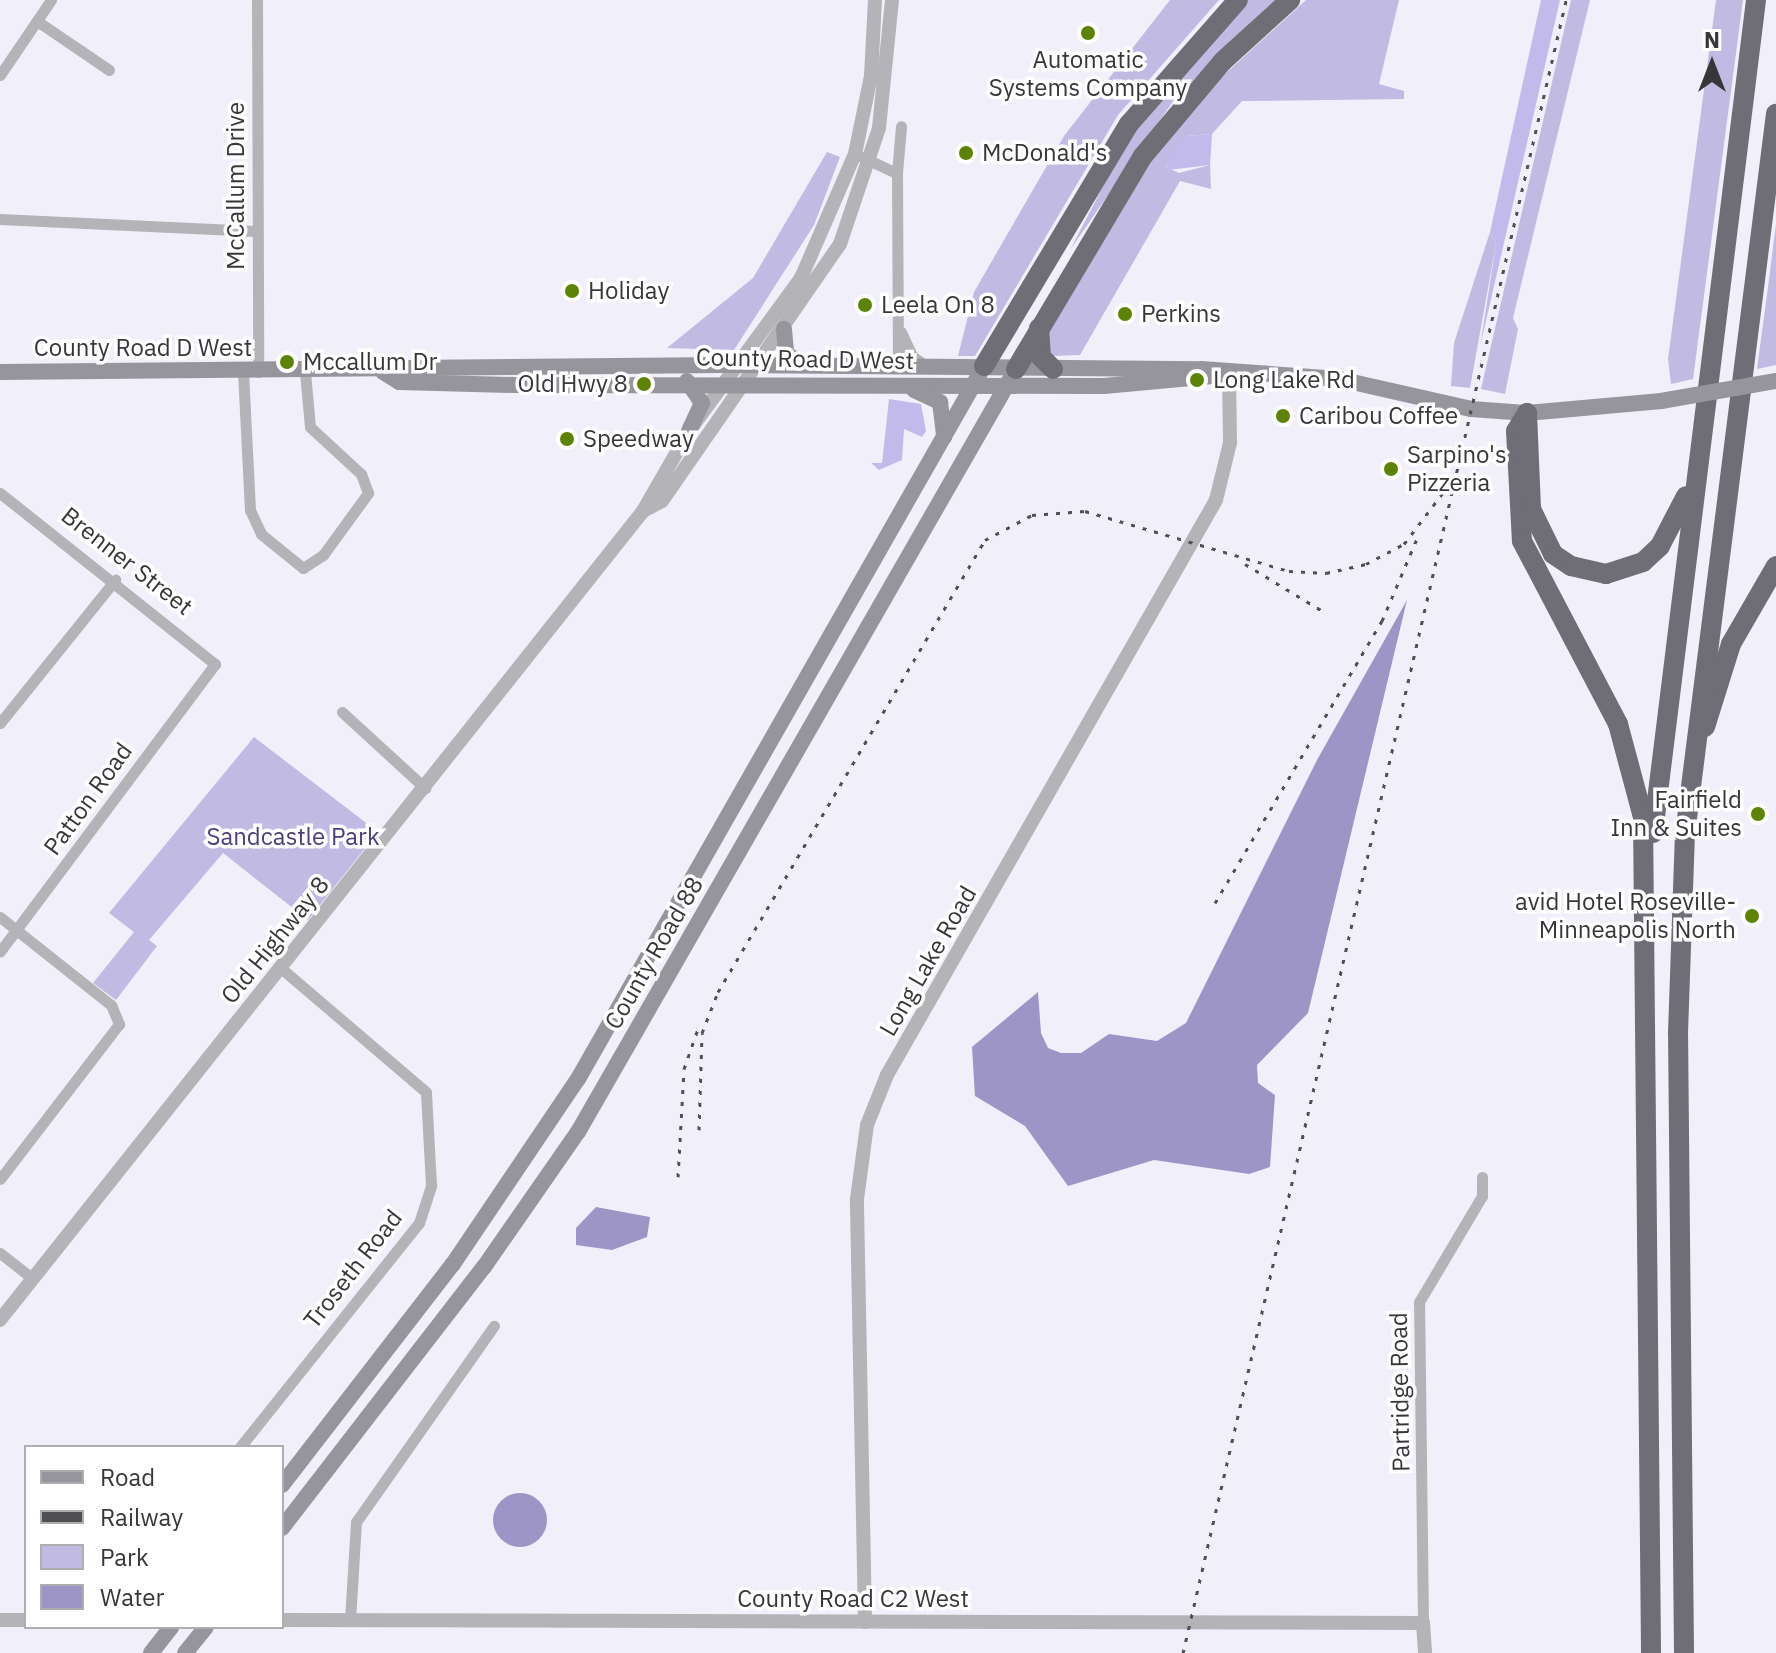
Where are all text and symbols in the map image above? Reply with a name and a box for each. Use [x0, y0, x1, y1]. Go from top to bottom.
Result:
marker: Automatic Systems Company [1079, 24, 1097, 42]
north arrow [1672, 24, 1752, 104]
text: N [1704, 25, 1720, 54]
place label: Automatic Systems Company [989, 46, 1187, 102]
street label: McCallum Drive [222, 102, 250, 270]
place label: McDonald's [982, 139, 1107, 167]
marker: McDonald's [957, 144, 975, 162]
place label: Holiday [588, 277, 670, 305]
marker: Holiday [563, 282, 581, 300]
place label: Leela On 8 [881, 291, 995, 319]
marker: Leela On 8 [856, 296, 874, 314]
place label: Perkins [1141, 300, 1221, 328]
marker: Perkins [1116, 305, 1134, 323]
street label: County Road D West [34, 334, 252, 362]
street label: County Road D West [696, 343, 914, 375]
place label: Mccallum Dr [303, 348, 437, 376]
marker: Mccallum Dr [278, 353, 296, 371]
place label: Long Lake Rd [1213, 366, 1355, 394]
place label: Old Hwy 8 [517, 370, 628, 398]
marker: Long Lake Rd [1188, 371, 1206, 389]
marker: Old Hwy 8 [635, 375, 653, 393]
place label: Caribou Coffee [1299, 402, 1458, 430]
marker: Caribou Coffee [1274, 407, 1292, 425]
place label: Speedway [583, 425, 694, 453]
marker: Speedway [558, 430, 576, 448]
place label: Sarpino's Pizzeria [1407, 441, 1507, 497]
marker: Sarpino's Pizzeria [1382, 460, 1400, 478]
street label: Brenner Street [56, 501, 198, 621]
street label: Patton Road [38, 737, 138, 861]
place label: Fairfield Inn & Suites [1610, 786, 1742, 842]
marker: Fairfield Inn & Suites [1749, 805, 1767, 823]
park label: Sandcastle Park [206, 823, 380, 851]
street label: Old Highway 8 [215, 871, 335, 1009]
street label: County Road 88 [599, 872, 709, 1034]
street label: Long Lake Road [873, 881, 983, 1041]
place label: avid Hotel Roseville- Minneapolis North [1515, 888, 1736, 944]
marker: avid Hotel Roseville- Minneapolis North [1743, 907, 1761, 925]
street label: Troseth Road [298, 1204, 408, 1334]
street label: Partridge Road [1384, 1312, 1416, 1472]
legend [24, 1445, 284, 1629]
text: Road [100, 1461, 155, 1493]
text: Railway [100, 1501, 183, 1533]
text: Park [100, 1541, 149, 1573]
text: Water [100, 1581, 164, 1613]
street label: County Road C2 West [737, 1585, 969, 1613]

